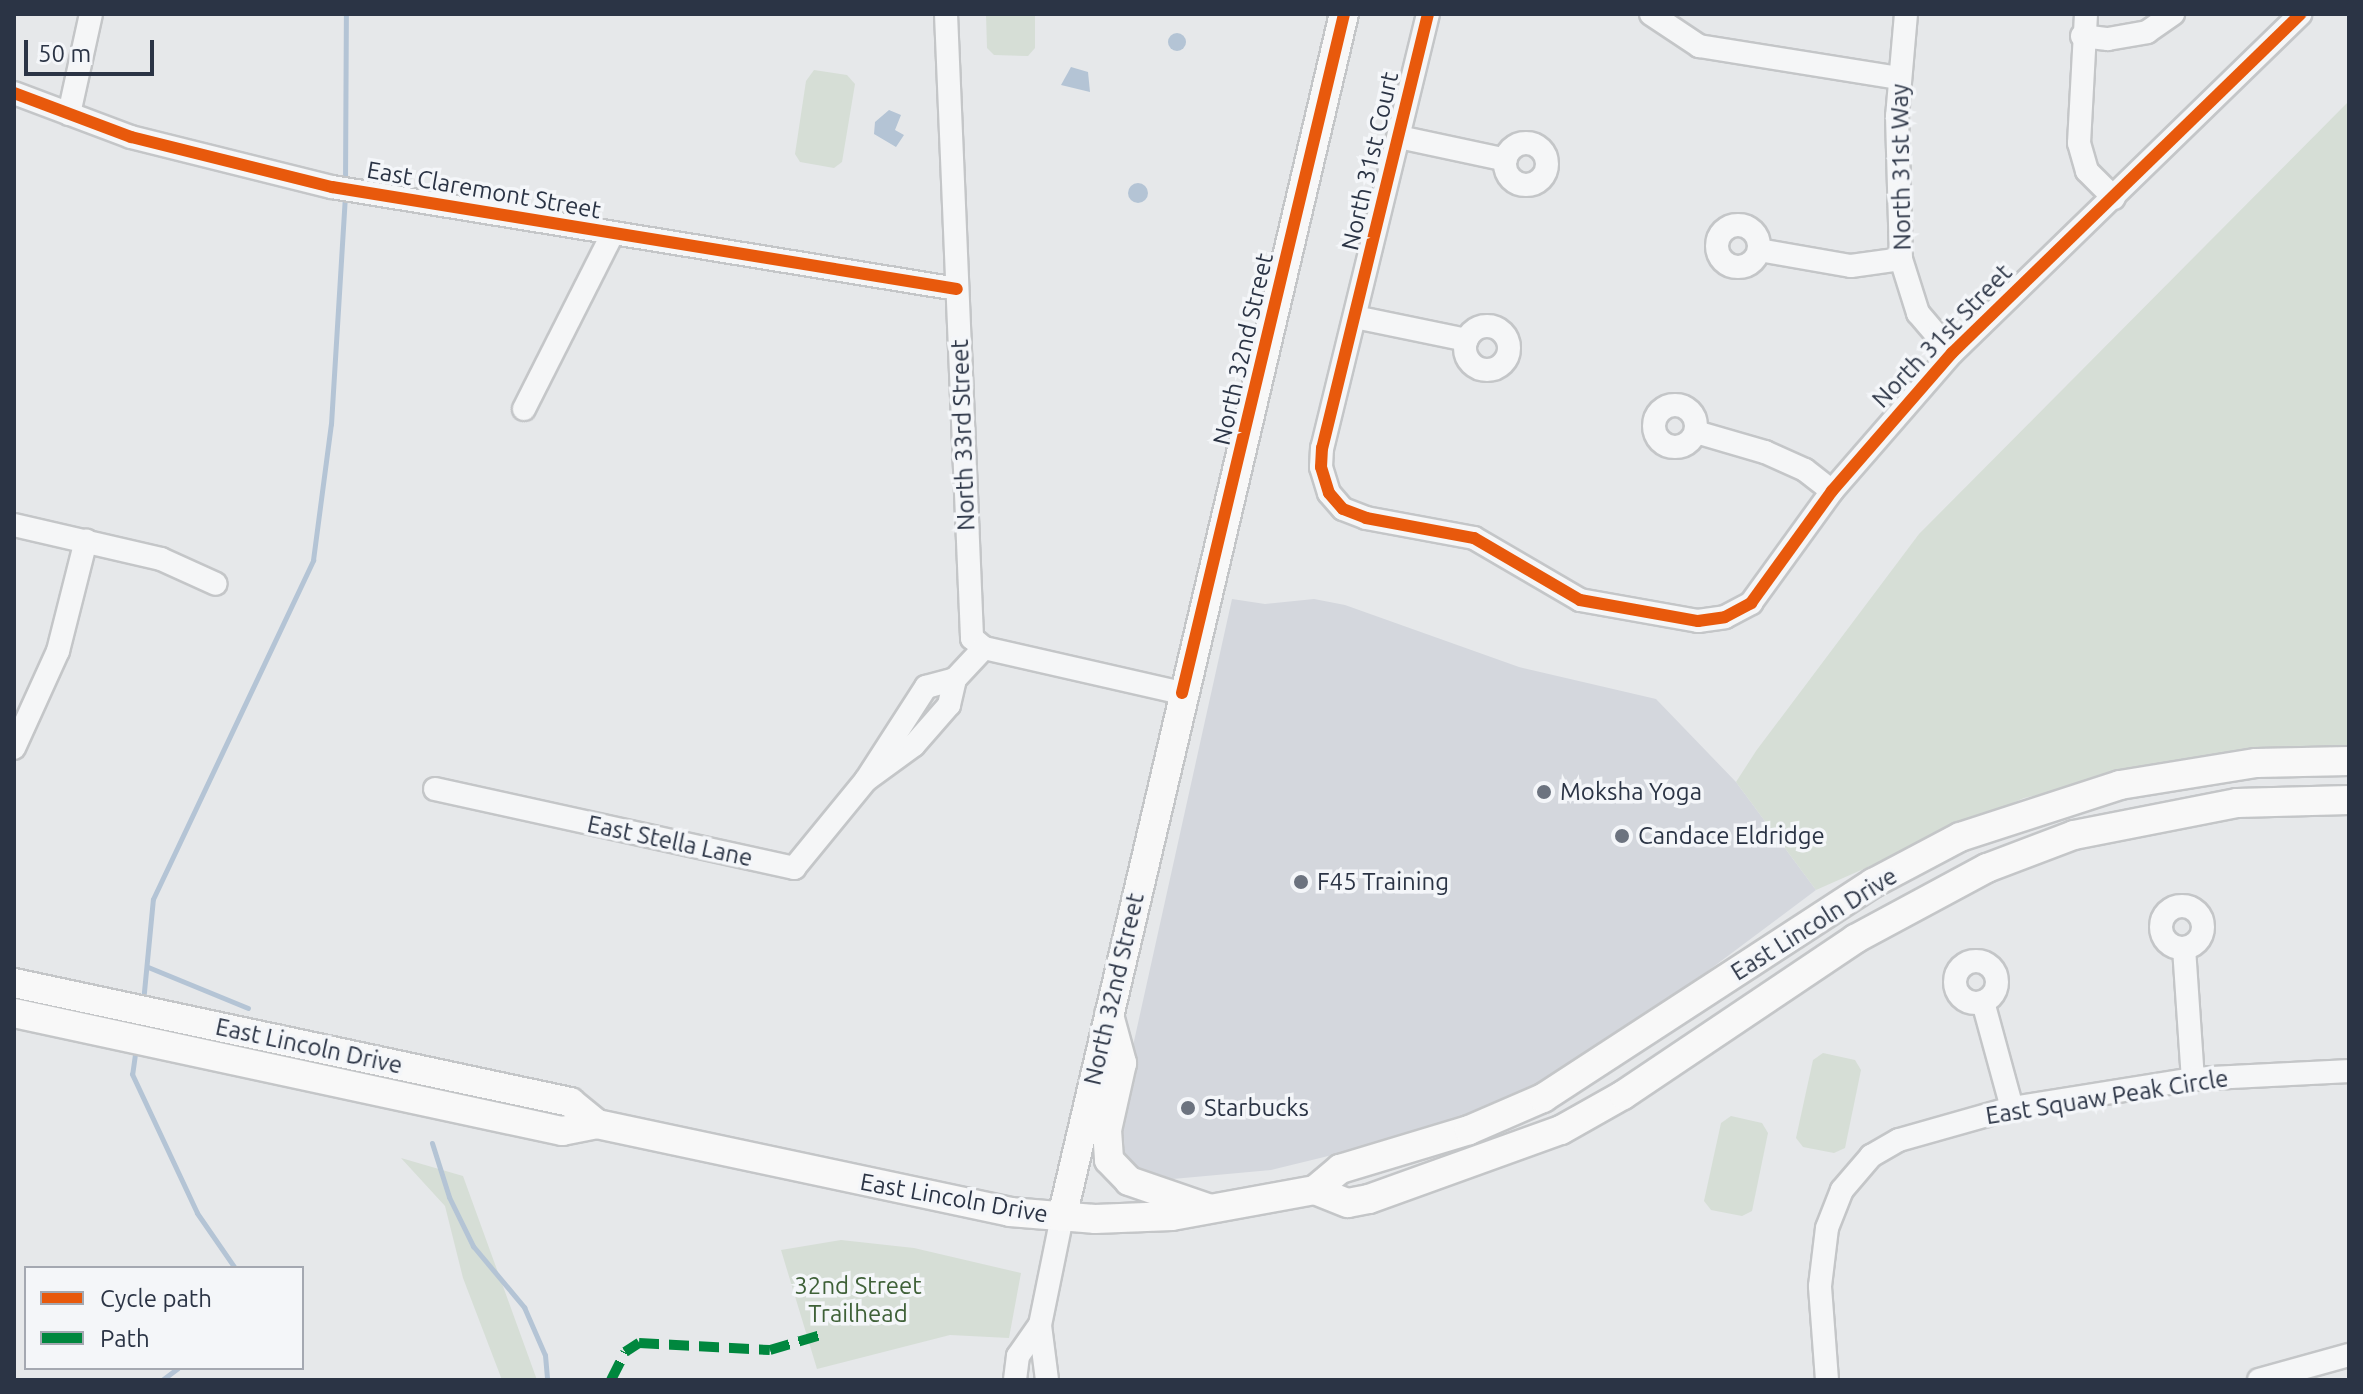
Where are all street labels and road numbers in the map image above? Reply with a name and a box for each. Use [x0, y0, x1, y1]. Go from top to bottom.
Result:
street label: North 31st Court [1335, 69, 1405, 253]
street label: North 31st Way [1885, 83, 1917, 251]
street label: East Claremont Street [365, 155, 603, 225]
street label: North 32nd Street [1207, 250, 1279, 448]
street label: North 31st Street [1866, 258, 2018, 414]
street label: North 33rd Street [945, 339, 981, 531]
street label: East Stella Lane [585, 809, 755, 873]
street label: East Lincoln Drive [1726, 861, 1902, 987]
street label: North 32nd Street [1078, 890, 1150, 1088]
street label: East Lincoln Drive [213, 1012, 405, 1080]
street label: East Squaw Peak Circle [1984, 1064, 2230, 1130]
street label: East Lincoln Drive [858, 1167, 1050, 1229]

